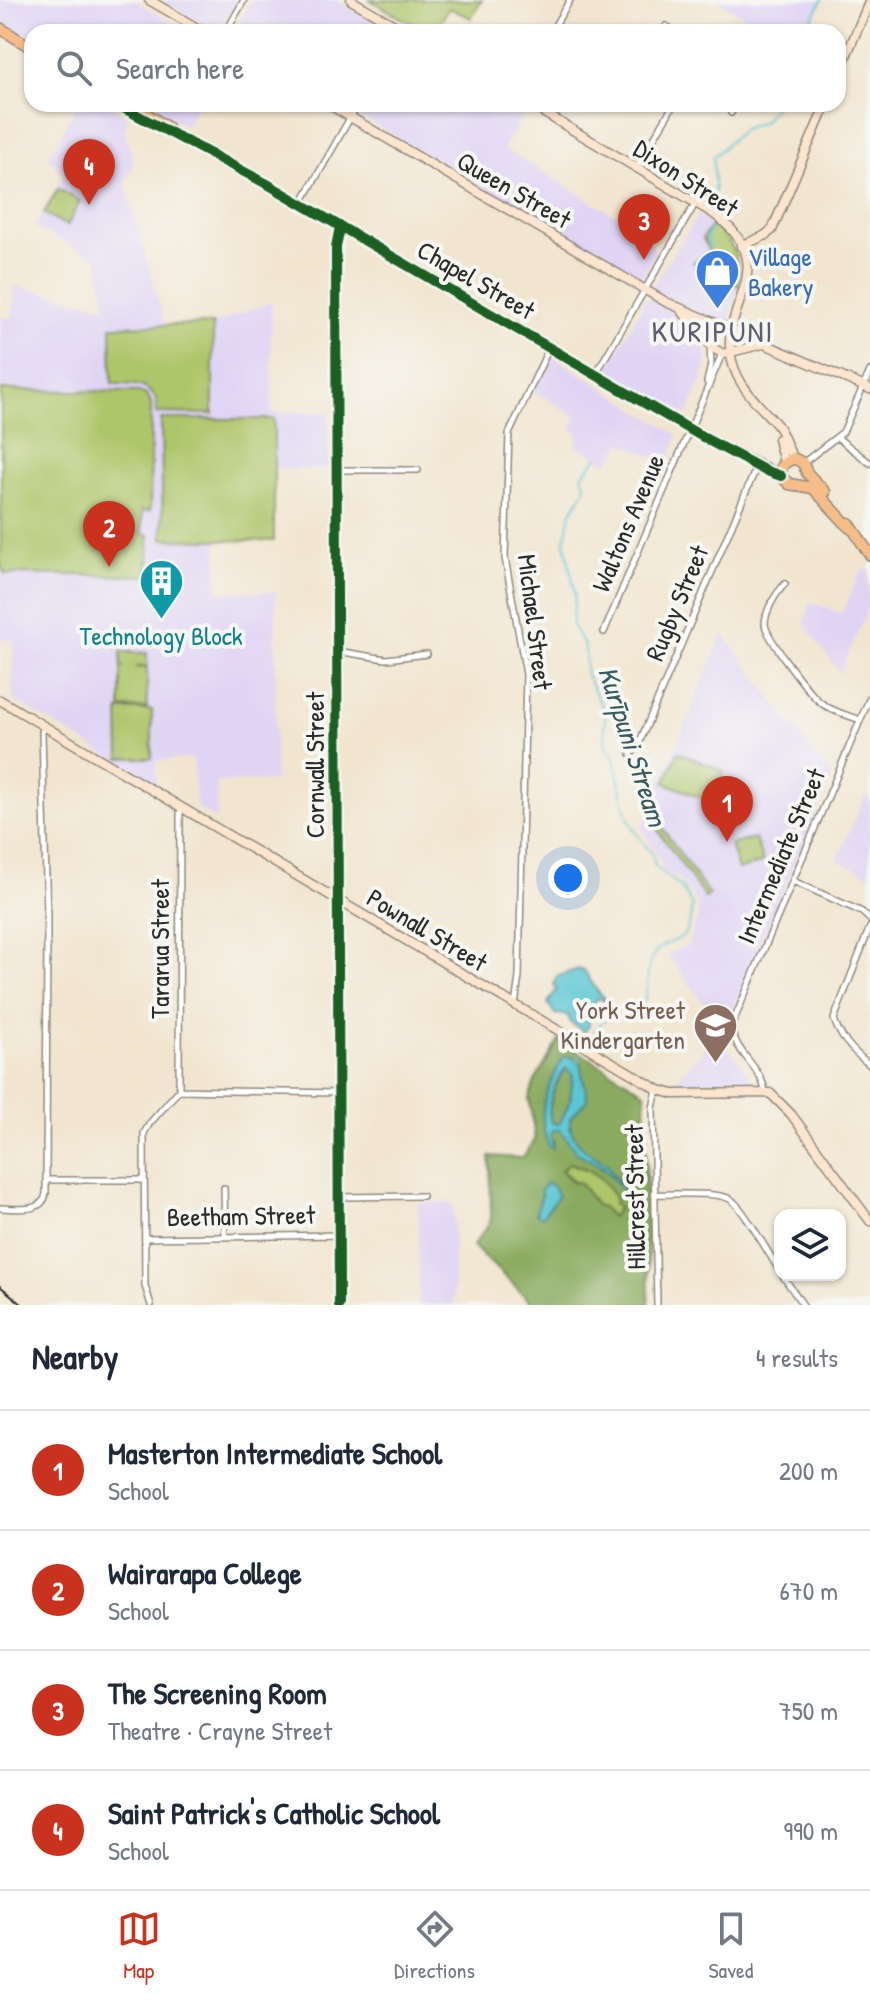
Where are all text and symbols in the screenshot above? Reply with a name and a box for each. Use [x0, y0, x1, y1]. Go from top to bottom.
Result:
search box [24, 24, 846, 112]
icon: search [52, 46, 96, 90]
text: Search here [116, 48, 244, 88]
street label: Dixon Street [627, 131, 746, 225]
pin: 4 [63, 139, 115, 205]
street label: Queen Street [451, 143, 579, 237]
pin: 3 [618, 194, 670, 260]
street label: Chapel Street [411, 232, 542, 328]
place label: Village Bakery [748, 239, 814, 304]
shop icon: Village Bakery [693, 248, 741, 311]
district label: KURIPUNI [652, 311, 774, 351]
street label: Waltons Avenue [583, 449, 672, 597]
pin: 2 [83, 501, 135, 567]
street label: Rugby Street [637, 539, 717, 666]
street label: Michael Street [510, 552, 561, 693]
building icon: Technology Block [137, 557, 185, 620]
place label: Technology Block [79, 618, 243, 653]
water label: Kurīpuni Stream [589, 661, 677, 832]
street label: Cornwall Street [297, 691, 332, 838]
street label: Intermediate Street [728, 762, 834, 949]
pin: 1 [701, 776, 753, 842]
your location [548, 858, 588, 898]
street label: Tararua Street [142, 878, 177, 1019]
street label: Pownall Street [361, 880, 495, 980]
place label: York Street Kindergarten [561, 992, 686, 1057]
school or university icon: York Street Kindergarten [692, 1001, 740, 1064]
street label: Hillcrest Street [616, 1123, 653, 1270]
street label: Beetham Street [167, 1197, 316, 1234]
map controls [774, 1209, 846, 1281]
button: layers [774, 1209, 846, 1281]
text: Nearby [32, 1334, 118, 1380]
text: 4 results [756, 1340, 838, 1375]
text: Masterton Intermediate School [108, 1433, 442, 1473]
text: 1 [53, 1453, 63, 1488]
text: 200 m [779, 1453, 838, 1488]
text: School [108, 1473, 169, 1508]
text: Wairarapa College [108, 1553, 302, 1593]
text: 2 [52, 1573, 64, 1608]
text: 670 m [779, 1573, 838, 1608]
text: School [108, 1593, 169, 1628]
text: The Screening Room [108, 1673, 327, 1713]
text: 3 [52, 1693, 64, 1728]
text: 750 m [779, 1693, 838, 1728]
text: Theatre · Crayne Street [108, 1713, 332, 1748]
text: Saint Patrick's Catholic School [108, 1793, 440, 1833]
text: 4 [53, 1813, 63, 1848]
text: 990 m [784, 1813, 838, 1848]
text: School [108, 1833, 169, 1868]
tab: Map [117, 1907, 161, 1985]
tab: Directions [394, 1907, 475, 1985]
tab: Saved [708, 1907, 753, 1985]

